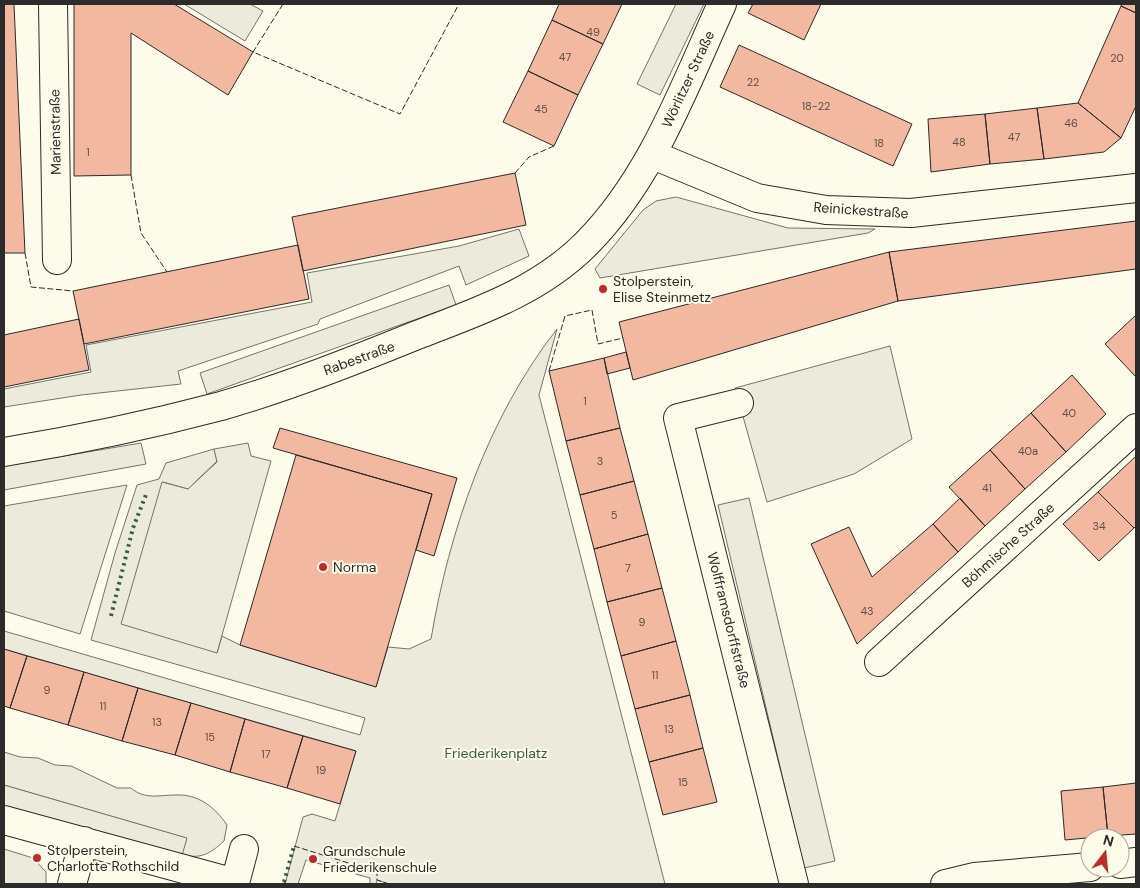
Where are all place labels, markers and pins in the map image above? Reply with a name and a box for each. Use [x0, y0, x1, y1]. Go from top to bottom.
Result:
place label: Stolperstein, Elise Steinmetz [613, 272, 711, 306]
marker: Stolperstein, Elise Steinmetz [597, 283, 609, 295]
place label: Norma [333, 558, 376, 576]
marker: Norma [317, 561, 329, 573]
place label: Stolperstein, Charlotte Rothschild [47, 841, 179, 875]
place label: Grundschule Friederikenschule [323, 842, 437, 876]
marker: Stolperstein, Charlotte Rothschild [31, 852, 43, 864]
marker: Grundschule Friederikenschule [307, 853, 319, 865]

